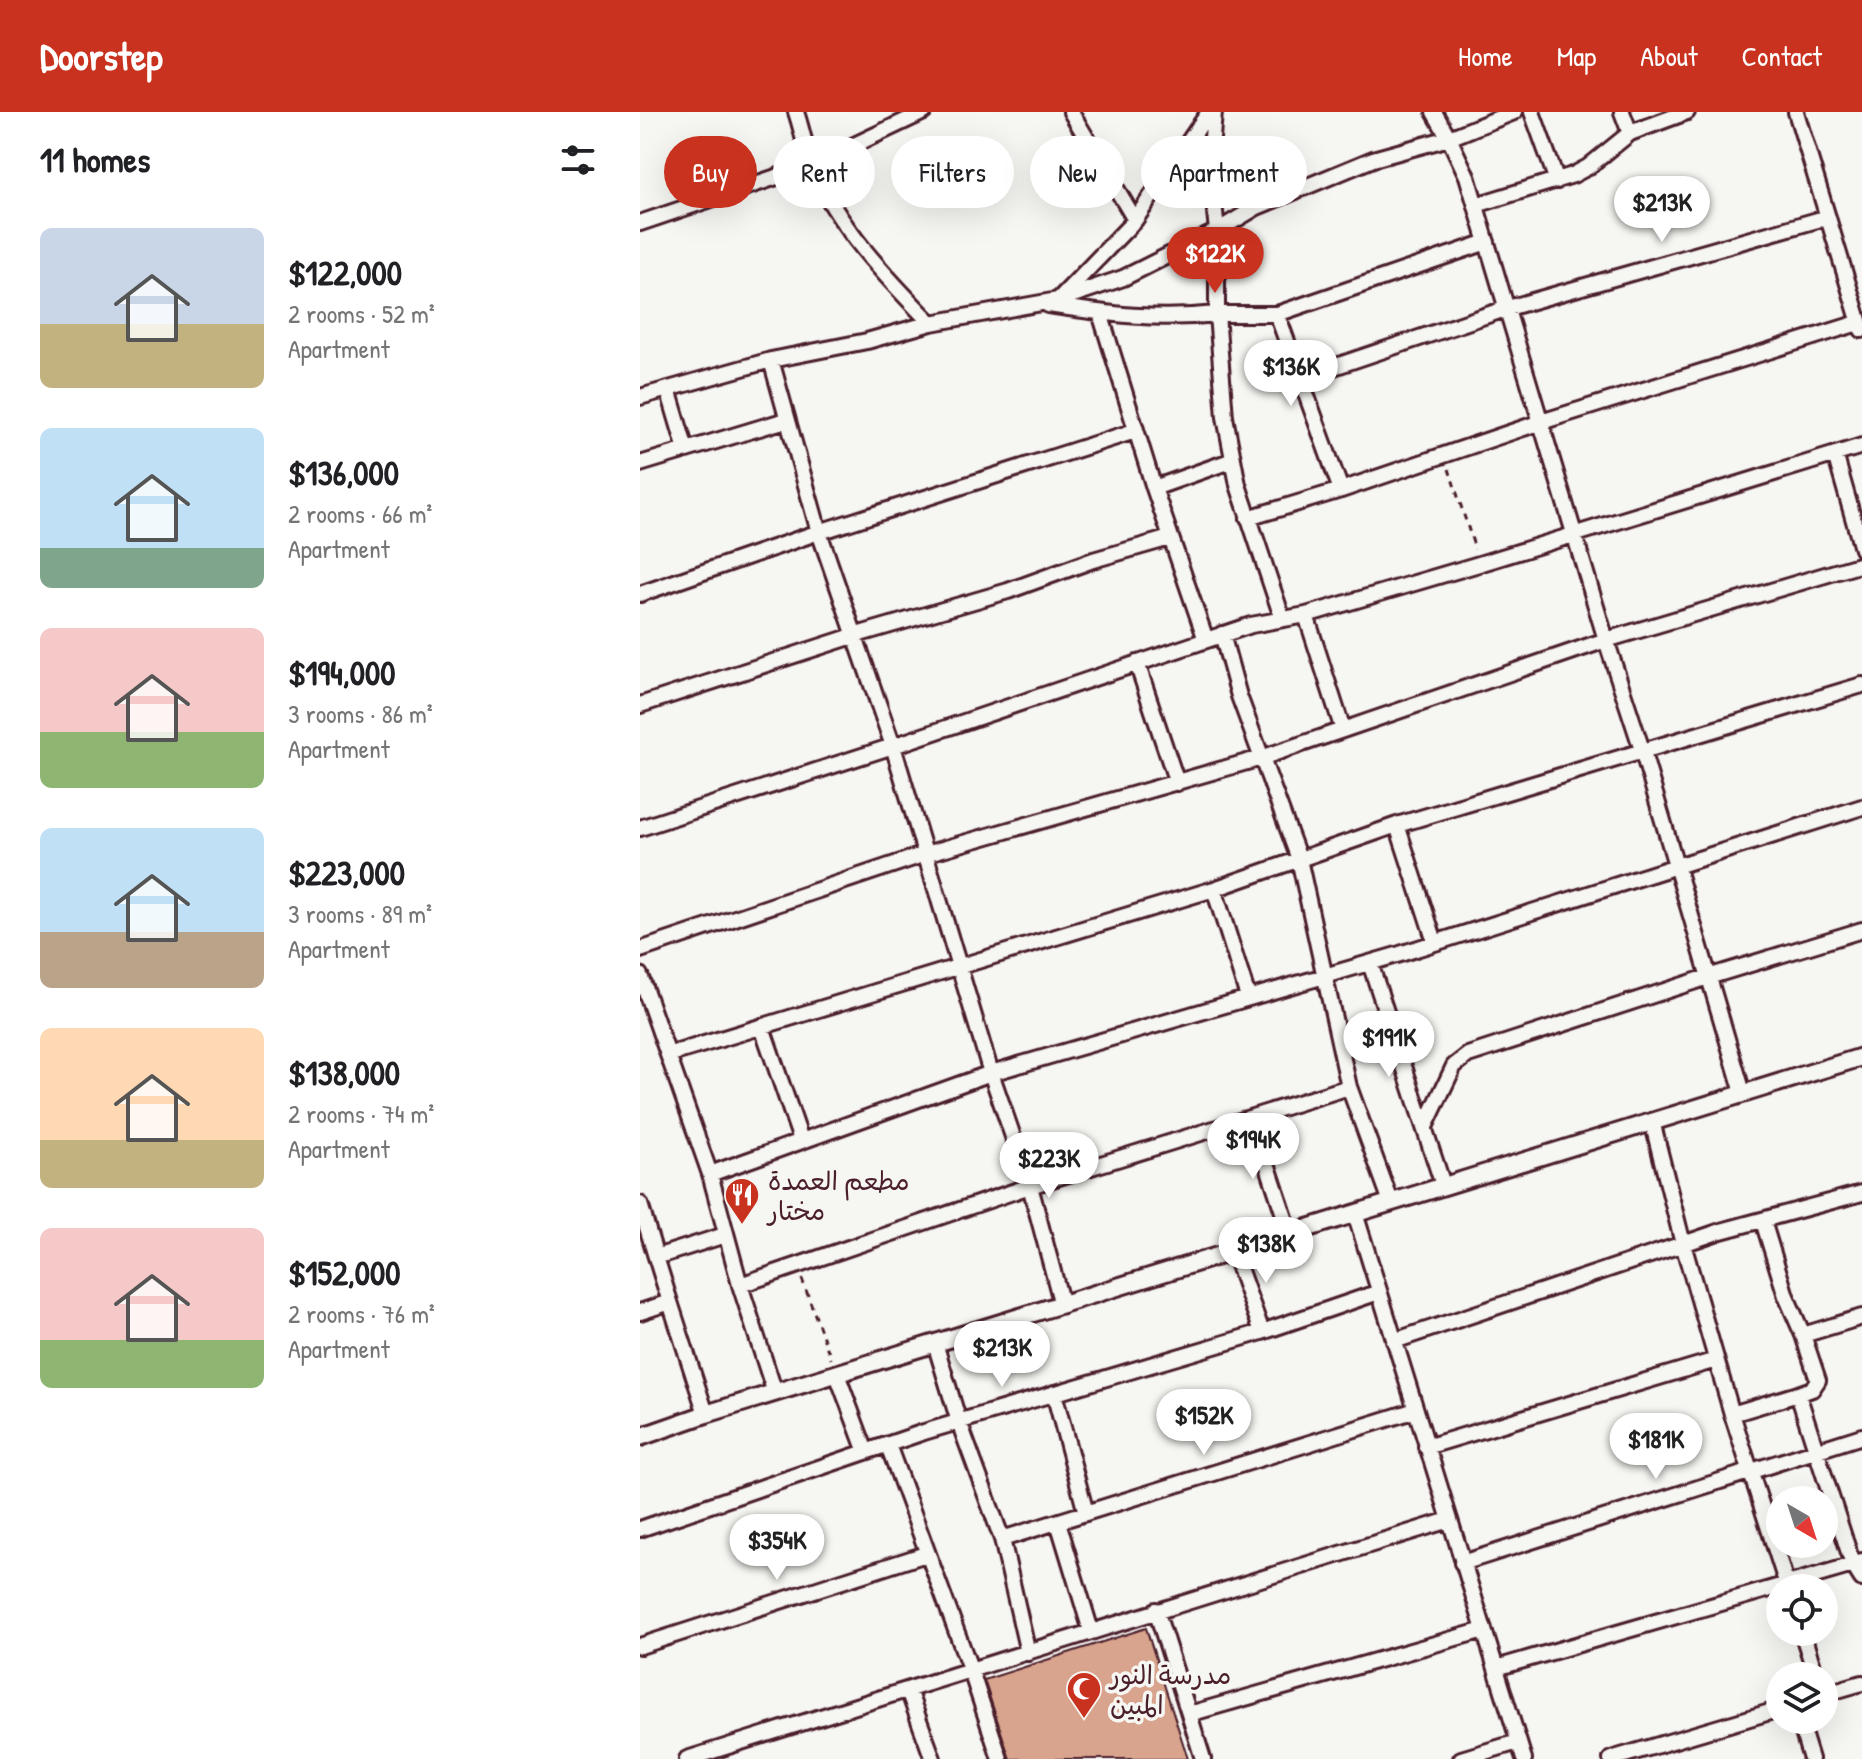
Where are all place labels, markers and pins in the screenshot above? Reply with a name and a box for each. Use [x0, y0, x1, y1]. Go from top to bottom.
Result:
pin: $213K [1606, 176, 1718, 244]
pin: $122K [1159, 227, 1271, 295]
pin: $136K [1235, 340, 1347, 408]
pin: $191K [1333, 1011, 1445, 1079]
pin: $194K [1197, 1113, 1309, 1181]
pin: $223K [993, 1132, 1105, 1200]
place label: مطعم العمدة مختار [766, 1163, 910, 1228]
restaurant icon: مطعم العمدة مختار [723, 1176, 761, 1226]
pin: $138K [1210, 1217, 1322, 1285]
pin: $213K [946, 1321, 1058, 1389]
pin: $152K [1148, 1389, 1260, 1457]
pin: $181K [1600, 1413, 1712, 1481]
pin: $354K [721, 1514, 833, 1582]
place label: مدرسة النور المبين [1108, 1657, 1231, 1722]
mosque icon: مدرسة النور المبين [1065, 1670, 1103, 1720]

